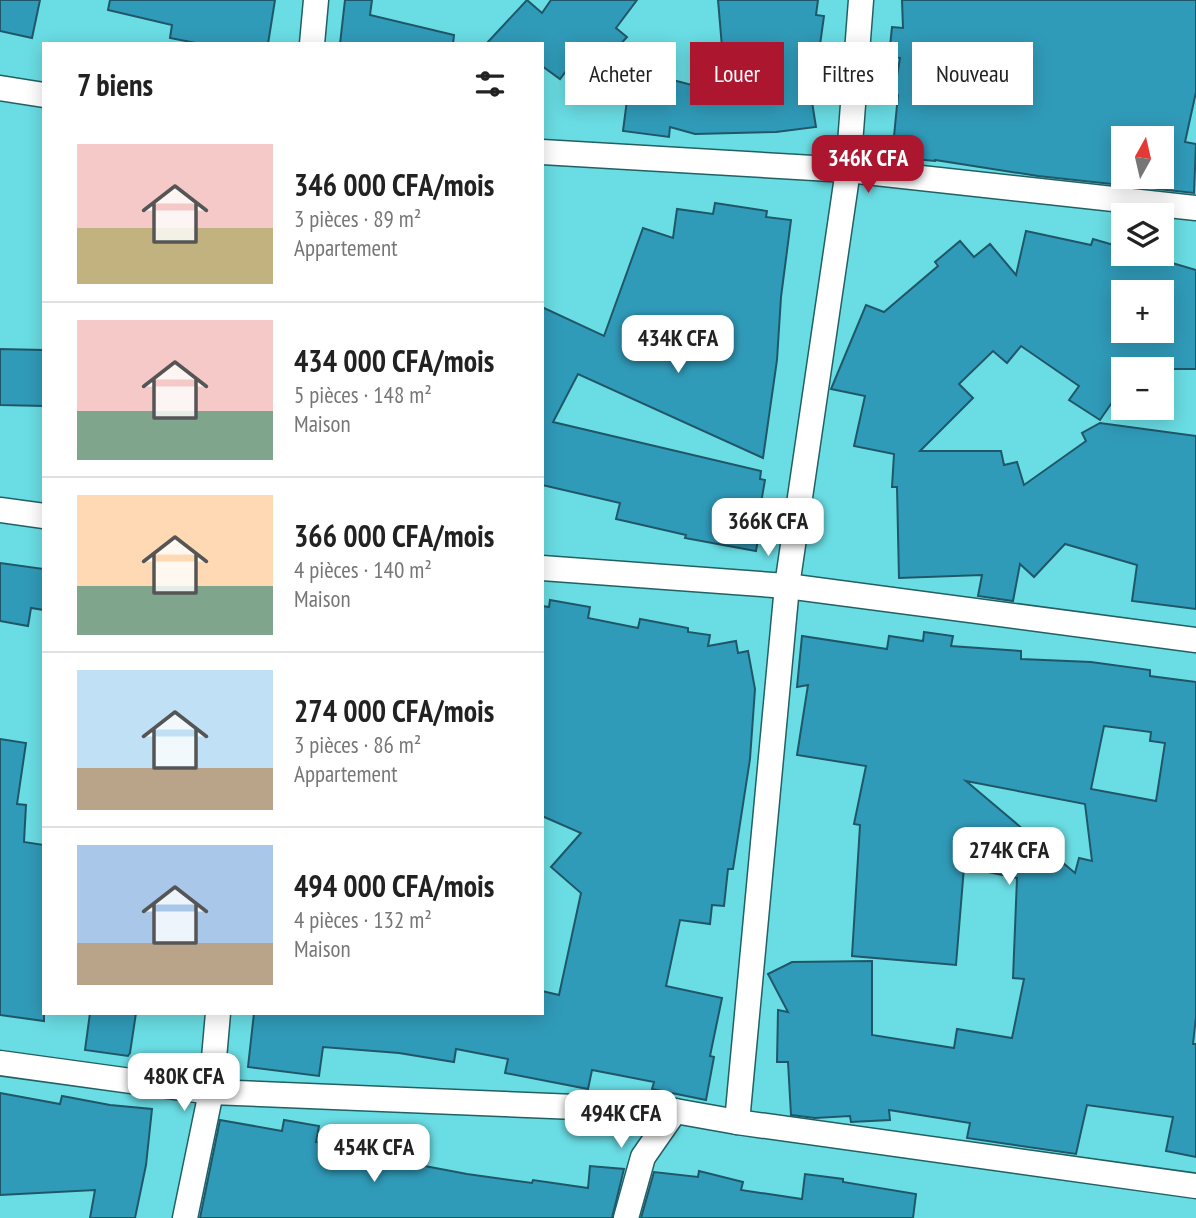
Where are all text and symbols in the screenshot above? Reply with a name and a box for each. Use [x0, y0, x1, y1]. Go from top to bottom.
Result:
chip: Acheter [565, 42, 676, 105]
chip: Louer [690, 42, 784, 105]
chip: Filtres [798, 42, 898, 105]
chip: Nouveau [912, 42, 1033, 105]
text: 7 biens [77, 65, 153, 104]
icon: filters [471, 65, 509, 103]
north arrow [1111, 126, 1174, 189]
map controls [1111, 126, 1174, 420]
pin: 346K CFA [796, 136, 940, 195]
text: 346K CFA [828, 143, 908, 172]
text: 346 000 CFA/mois [294, 165, 494, 204]
icon: home [133, 172, 217, 256]
button: layers [1111, 203, 1174, 266]
text: 3 pièces · 89 m² [294, 204, 421, 233]
text: Appartement [294, 233, 397, 262]
button: + [1111, 280, 1174, 343]
pin: 434K CFA [606, 316, 750, 375]
text: 434K CFA [638, 323, 718, 352]
text: 434 000 CFA/mois [294, 341, 494, 380]
icon: home [133, 348, 217, 432]
button: − [1111, 357, 1174, 420]
text: 5 pièces · 148 m² [294, 380, 432, 409]
text: Maison [294, 409, 351, 438]
pin: 366K CFA [696, 498, 840, 558]
text: 366K CFA [728, 506, 808, 535]
text: 366 000 CFA/mois [294, 516, 494, 555]
icon: home [133, 523, 217, 607]
text: 4 pièces · 140 m² [294, 555, 432, 584]
text: Maison [294, 584, 351, 613]
text: 274 000 CFA/mois [294, 691, 494, 730]
icon: home [133, 698, 217, 782]
text: 3 pièces · 86 m² [294, 730, 421, 759]
text: Appartement [294, 759, 397, 788]
pin: 274K CFA [937, 828, 1081, 887]
text: 274K CFA [969, 835, 1049, 864]
text: 494 000 CFA/mois [294, 866, 494, 905]
icon: home [133, 873, 217, 957]
text: 4 pièces · 132 m² [294, 905, 432, 934]
text: Maison [294, 934, 351, 963]
pin: 480K CFA [112, 1054, 256, 1113]
text: 480K CFA [144, 1061, 224, 1090]
pin: 494K CFA [549, 1090, 693, 1150]
text: 494K CFA [581, 1098, 661, 1127]
pin: 454K CFA [302, 1124, 446, 1184]
text: 454K CFA [334, 1132, 414, 1161]

